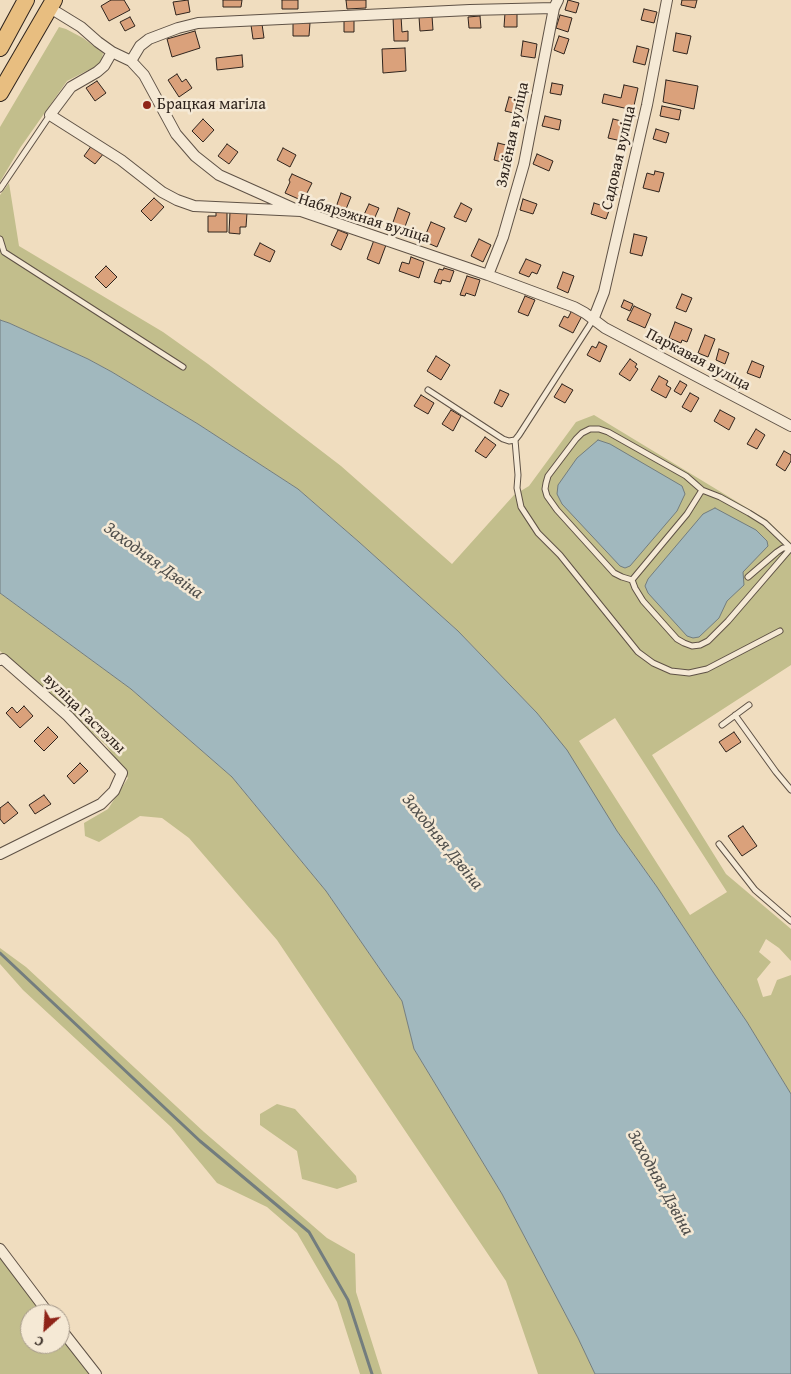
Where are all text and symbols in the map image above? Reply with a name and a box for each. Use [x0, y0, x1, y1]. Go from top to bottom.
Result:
street label: Зялёная вуліца [492, 81, 534, 189]
place label: Брацкая магіла [157, 95, 266, 115]
marker: Брацкая магіла [141, 99, 153, 111]
street label: Садовая вуліца [598, 104, 640, 212]
street label: Набярэжная вуліца [296, 190, 432, 248]
street label: Паркавая вуліца [642, 324, 754, 396]
water label: Заходняя Дзвіна [99, 518, 207, 604]
street label: вуліца Гастэлы [39, 670, 129, 758]
water label: Заходняя Дзвіна [397, 790, 487, 894]
water label: Заходняя Дзвіна [622, 1126, 698, 1240]
north arrow [20, 1304, 70, 1354]
text: С [31, 1331, 47, 1352]

